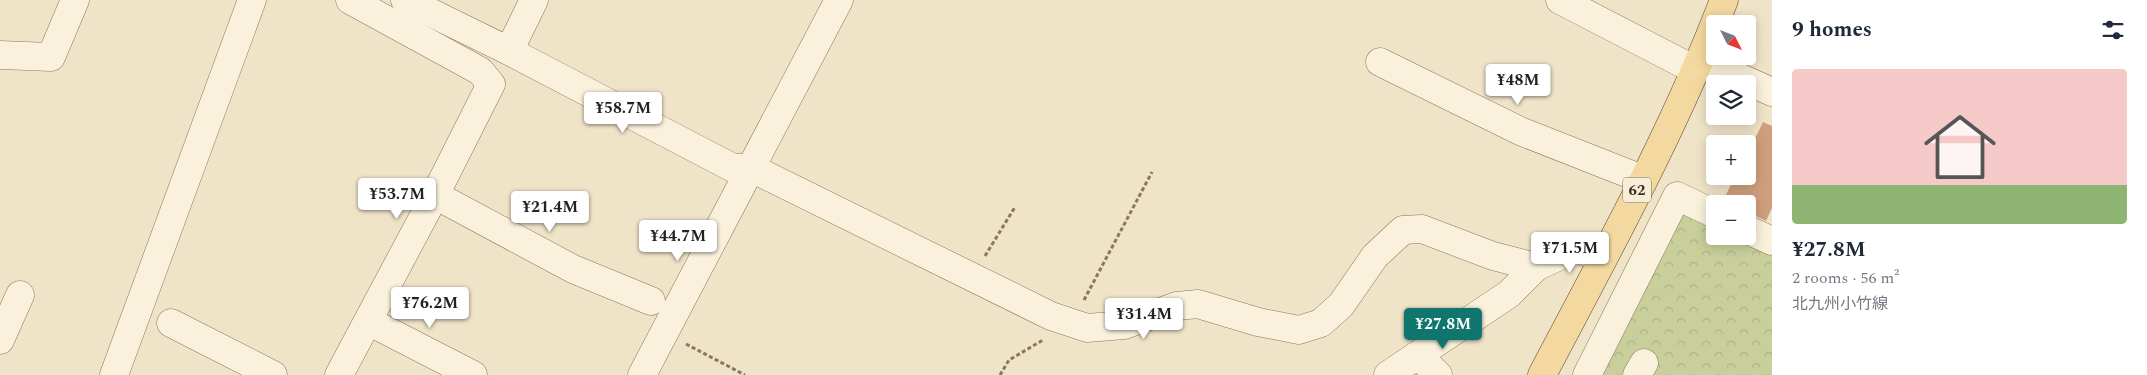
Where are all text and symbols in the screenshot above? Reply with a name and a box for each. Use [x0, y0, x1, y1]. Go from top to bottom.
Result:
text: 9 homes [1792, 14, 1872, 46]
north arrow [1706, 15, 1756, 65]
map controls [1706, 15, 1756, 245]
icon: filters [2099, 16, 2127, 44]
pin: ¥48M [1488, 64, 1548, 106]
text: ¥48M [1497, 68, 1539, 92]
button: layers [1706, 75, 1756, 125]
pin: ¥58.7M [582, 92, 664, 134]
text: ¥58.7M [595, 96, 651, 120]
icon: home [1915, 102, 2005, 192]
button: + [1706, 135, 1756, 185]
pin: ¥53.7M [356, 178, 438, 220]
road number: 62 [1623, 178, 1651, 202]
text: ¥53.7M [369, 182, 425, 206]
pin: ¥21.4M [509, 190, 591, 233]
text: ¥21.4M [522, 195, 578, 219]
button: − [1706, 195, 1756, 245]
pin: ¥44.7M [637, 220, 719, 262]
text: ¥44.7M [650, 224, 706, 248]
pin: ¥71.5M [1529, 232, 1611, 274]
text: ¥27.8M [1792, 234, 1866, 266]
text: ¥71.5M [1542, 236, 1598, 260]
text: 2 rooms · 56 m² [1792, 266, 1899, 290]
pin: ¥76.2M [389, 286, 471, 329]
text: ¥76.2M [402, 291, 458, 315]
text: 北九州小竹線 [1792, 292, 1888, 316]
pin: ¥31.4M [1103, 298, 1185, 340]
text: ¥31.4M [1116, 302, 1172, 326]
pin: ¥27.8M [1402, 308, 1484, 350]
text: ¥27.8M [1415, 312, 1471, 336]

